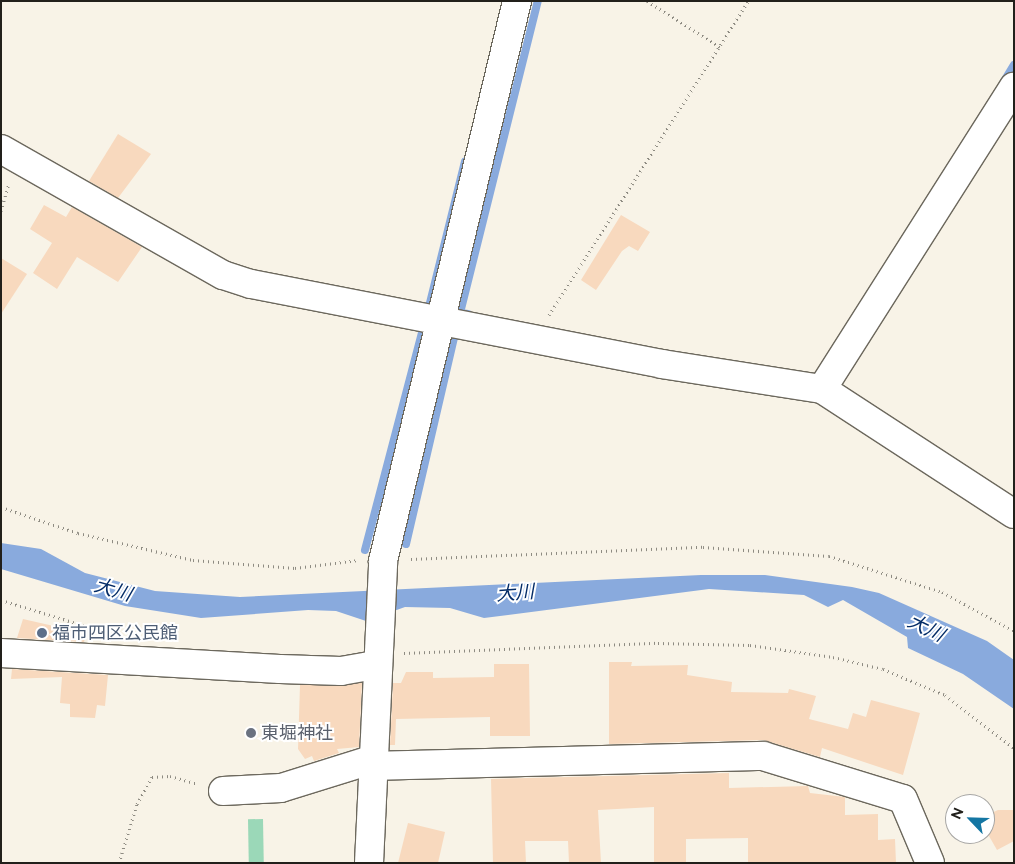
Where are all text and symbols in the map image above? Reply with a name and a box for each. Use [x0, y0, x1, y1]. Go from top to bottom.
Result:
water label: 大川 [92, 574, 134, 606]
water label: 大川 [495, 580, 535, 606]
water label: 大川 [904, 609, 948, 647]
place label: 福市四区公民館 [52, 622, 178, 644]
marker: 福市四区公民館 [36, 627, 48, 639]
place label: 東堀神社 [261, 722, 333, 744]
marker: 東堀神社 [245, 727, 257, 739]
north arrow [945, 794, 995, 844]
text: N [948, 805, 967, 821]

